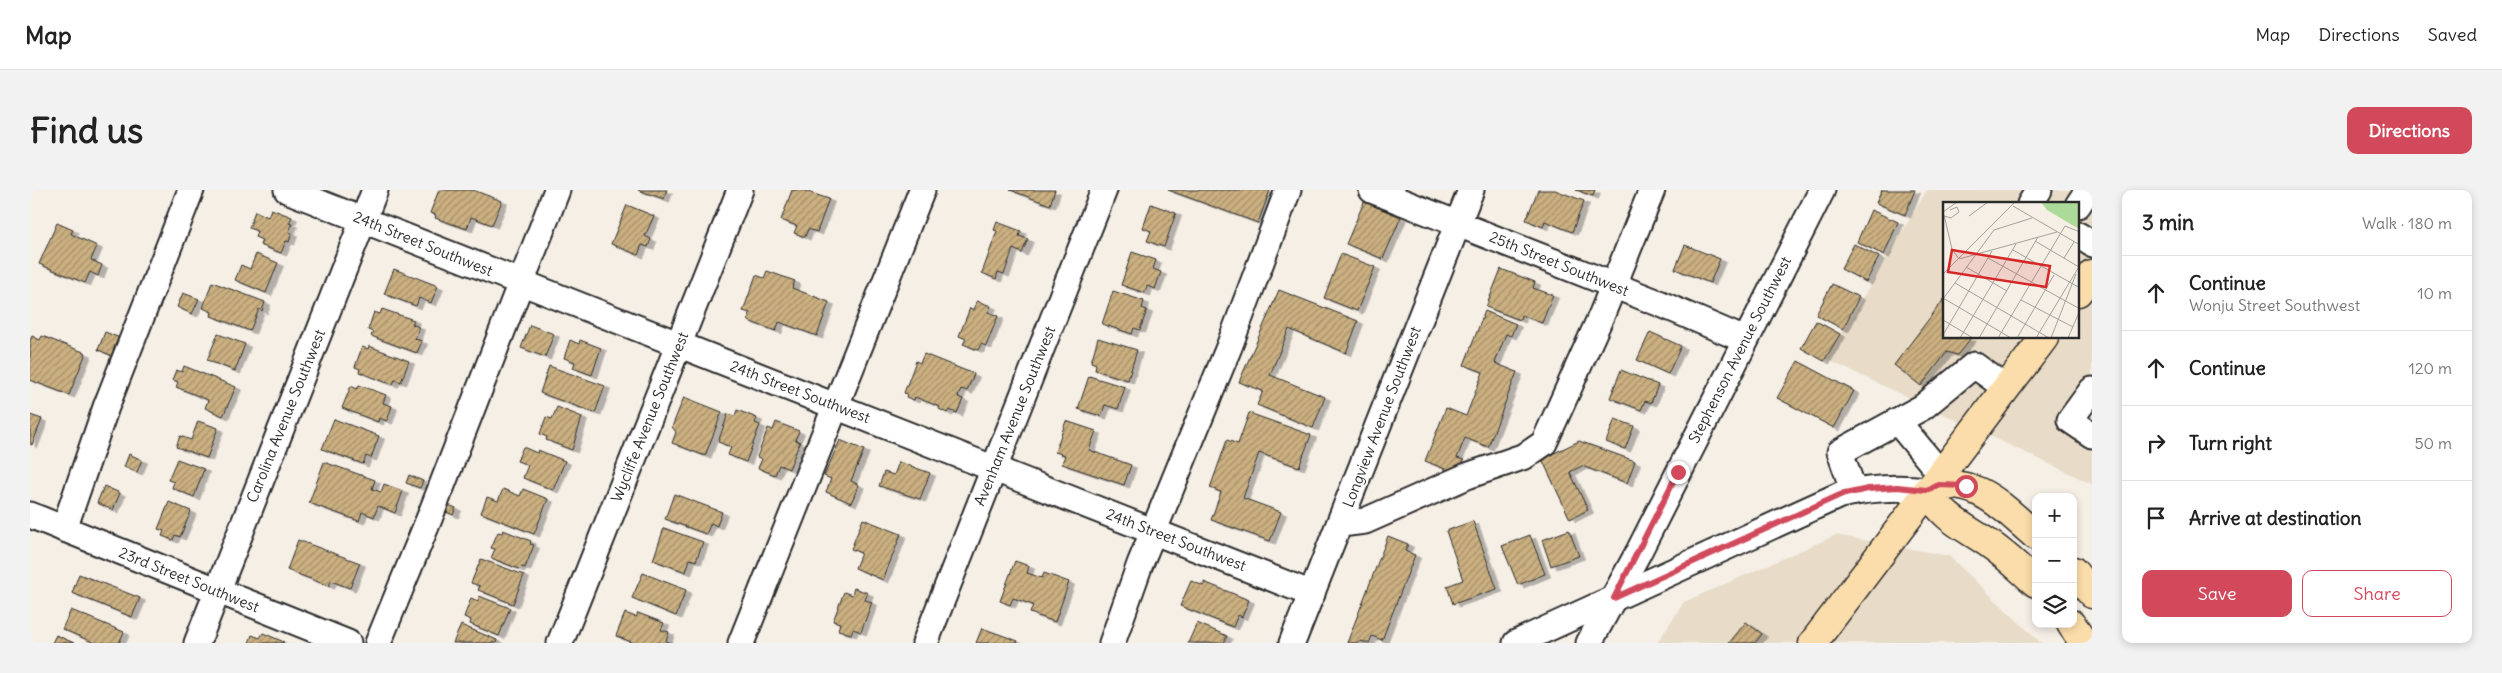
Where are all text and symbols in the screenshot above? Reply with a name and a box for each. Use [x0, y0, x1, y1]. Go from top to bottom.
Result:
text: Map [25, 20, 72, 50]
text: Map [2255, 23, 2290, 46]
text: Directions [2318, 23, 2400, 46]
text: Saved [2428, 23, 2477, 46]
button: Directions [2347, 107, 2472, 154]
text: Find us [30, 108, 143, 152]
inset map [1943, 202, 2080, 339]
street label: 24th Street Southwest [351, 207, 496, 280]
text: 3 min [2142, 209, 2194, 236]
text: Walk · 180 m [2362, 213, 2452, 233]
street label: 25th Street Southwest [1487, 227, 1632, 300]
street label: Stephenson Avenue Southwest [1684, 253, 1795, 446]
text: Continue [2189, 271, 2266, 295]
icon: ahead [2142, 279, 2170, 307]
text: 10 m [2417, 283, 2452, 303]
text: Wonju Street Southwest [2189, 295, 2360, 315]
street label: Avenham Avenue Southwest [970, 323, 1059, 509]
street label: Longview Avenue Southwest [1338, 324, 1425, 510]
street label: Carolina Avenue Southwest [242, 326, 329, 505]
street label: Wycliffe Avenue Southwest [607, 329, 692, 505]
icon: ahead [2142, 354, 2170, 382]
street label: 24th Street Southwest [727, 356, 873, 427]
text: Continue [2189, 356, 2266, 380]
text: 120 m [2409, 358, 2452, 378]
icon: right [2142, 429, 2170, 457]
text: Turn right [2189, 431, 2272, 455]
text: 50 m [2414, 433, 2452, 453]
route end [1667, 461, 1690, 484]
route start [1955, 475, 1978, 498]
map controls [2032, 493, 2077, 628]
button: + [2032, 493, 2077, 538]
street label: 24th Street Southwest [1103, 504, 1249, 575]
icon: arrive [2142, 504, 2170, 532]
text: Arrive at destination [2189, 506, 2362, 530]
button: − [2032, 538, 2077, 583]
street label: 23rd Street Southwest [116, 543, 262, 616]
button: Save [2142, 570, 2292, 617]
button: Share [2302, 570, 2452, 617]
button: layers [2032, 583, 2077, 628]

